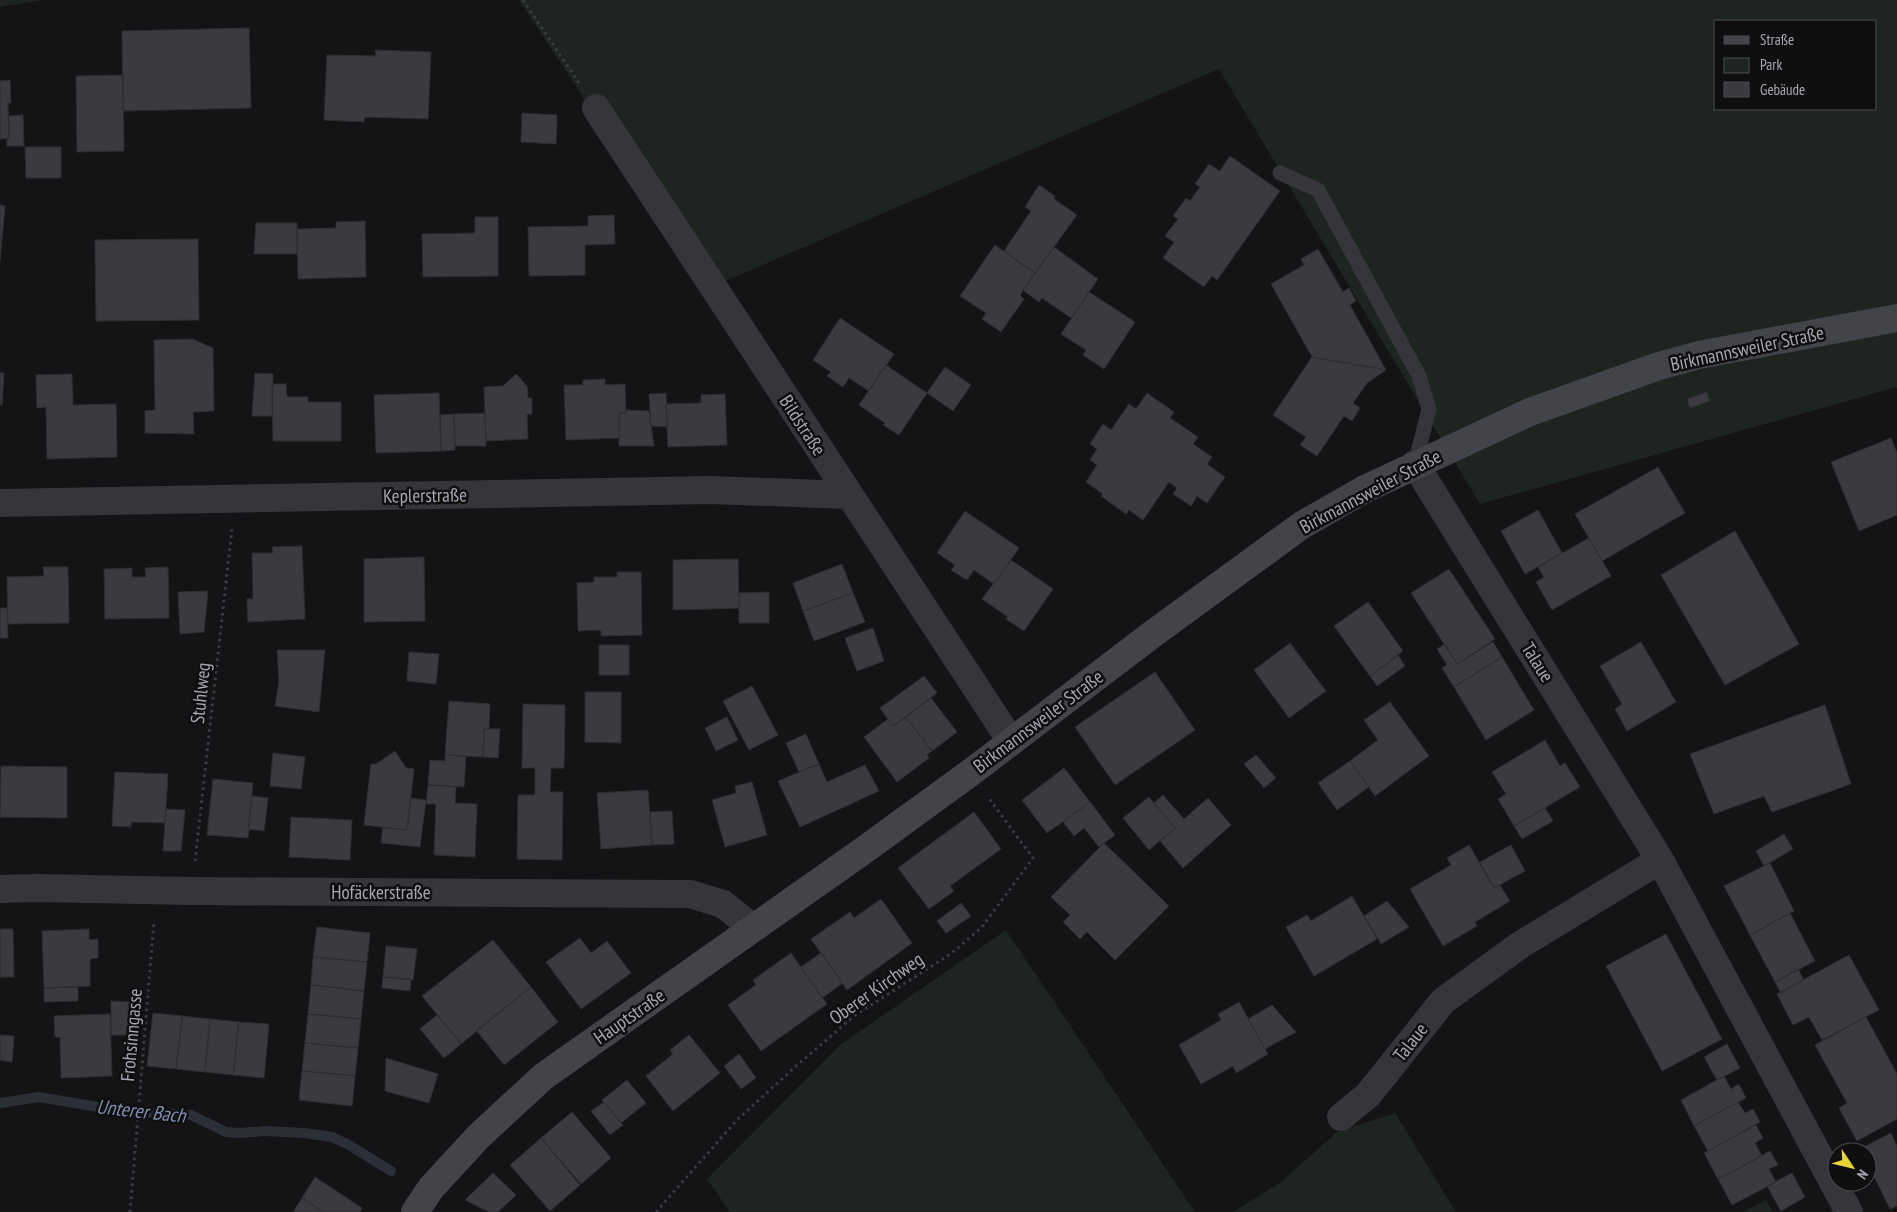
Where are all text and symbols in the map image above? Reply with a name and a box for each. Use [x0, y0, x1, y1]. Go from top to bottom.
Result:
legend [1714, 20, 1877, 110]
text: Straße [1760, 30, 1794, 49]
text: Park [1760, 55, 1782, 74]
text: Gebäude [1760, 80, 1805, 99]
street label: Birkmannsweiler Straße [1668, 320, 1826, 376]
street label: Bildstraße [775, 390, 831, 460]
street label: Birkmannsweiler Straße [1295, 444, 1445, 538]
street label: Keplerstraße [383, 482, 467, 508]
street label: Talaue [1517, 638, 1560, 687]
street label: Stuhlweg [185, 661, 215, 725]
street label: Birkmannsweiler Straße [968, 664, 1108, 778]
street label: Hofäckerstraße [331, 880, 431, 904]
street label: Oberer Kirchweg [824, 947, 928, 1029]
street label: Hauptstraße [589, 983, 669, 1049]
street label: Frohsinngasse [115, 987, 147, 1083]
street label: Talaue [1387, 1018, 1433, 1066]
water label: Unterer Bach [95, 1093, 188, 1129]
north arrow [1827, 1142, 1877, 1192]
text: N [1853, 1166, 1872, 1183]

